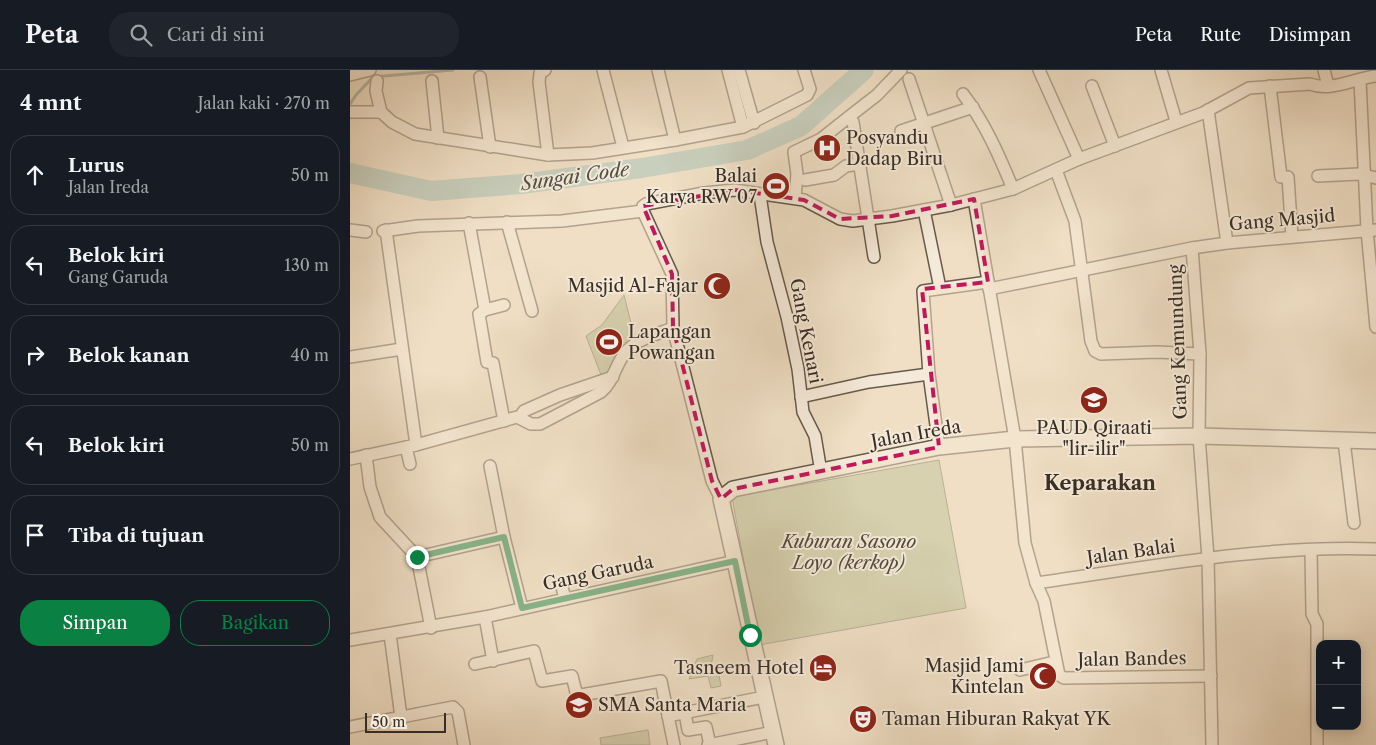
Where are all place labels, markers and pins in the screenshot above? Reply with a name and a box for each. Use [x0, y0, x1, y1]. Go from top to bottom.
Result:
place label: Posyandu Dadap Biru [846, 127, 943, 170]
hospital icon: Posyandu Dadap Biru [812, 133, 842, 163]
place label: Balai Karya RW 07 [646, 165, 758, 208]
sports icon: Balai Karya RW 07 [761, 171, 791, 201]
mosque icon: Masjid Al-Fajar [702, 271, 732, 301]
place label: Masjid Al-Fajar [568, 275, 698, 297]
place label: Lapangan Powangan [628, 321, 715, 364]
sports icon: Lapangan Powangan [594, 327, 624, 357]
school or university icon: PAUD Qiraati "lir-ilir" [1079, 385, 1109, 415]
place label: PAUD Qiraati "lir-ilir" [1036, 417, 1152, 460]
hotel icon: Tasneem Hotel [808, 653, 838, 683]
place label: Masjid Jami Kintelan [924, 655, 1025, 698]
place label: Tasneem Hotel [674, 657, 804, 679]
mosque icon: Masjid Jami Kintelan [1028, 661, 1058, 691]
school or university icon: SMA Santa Maria [564, 690, 594, 720]
place label: SMA Santa Maria [598, 694, 747, 716]
theatre icon: Taman Hiburan Rakyat YK [848, 704, 878, 734]
place label: Taman Hiburan Rakyat YK [882, 708, 1111, 730]

